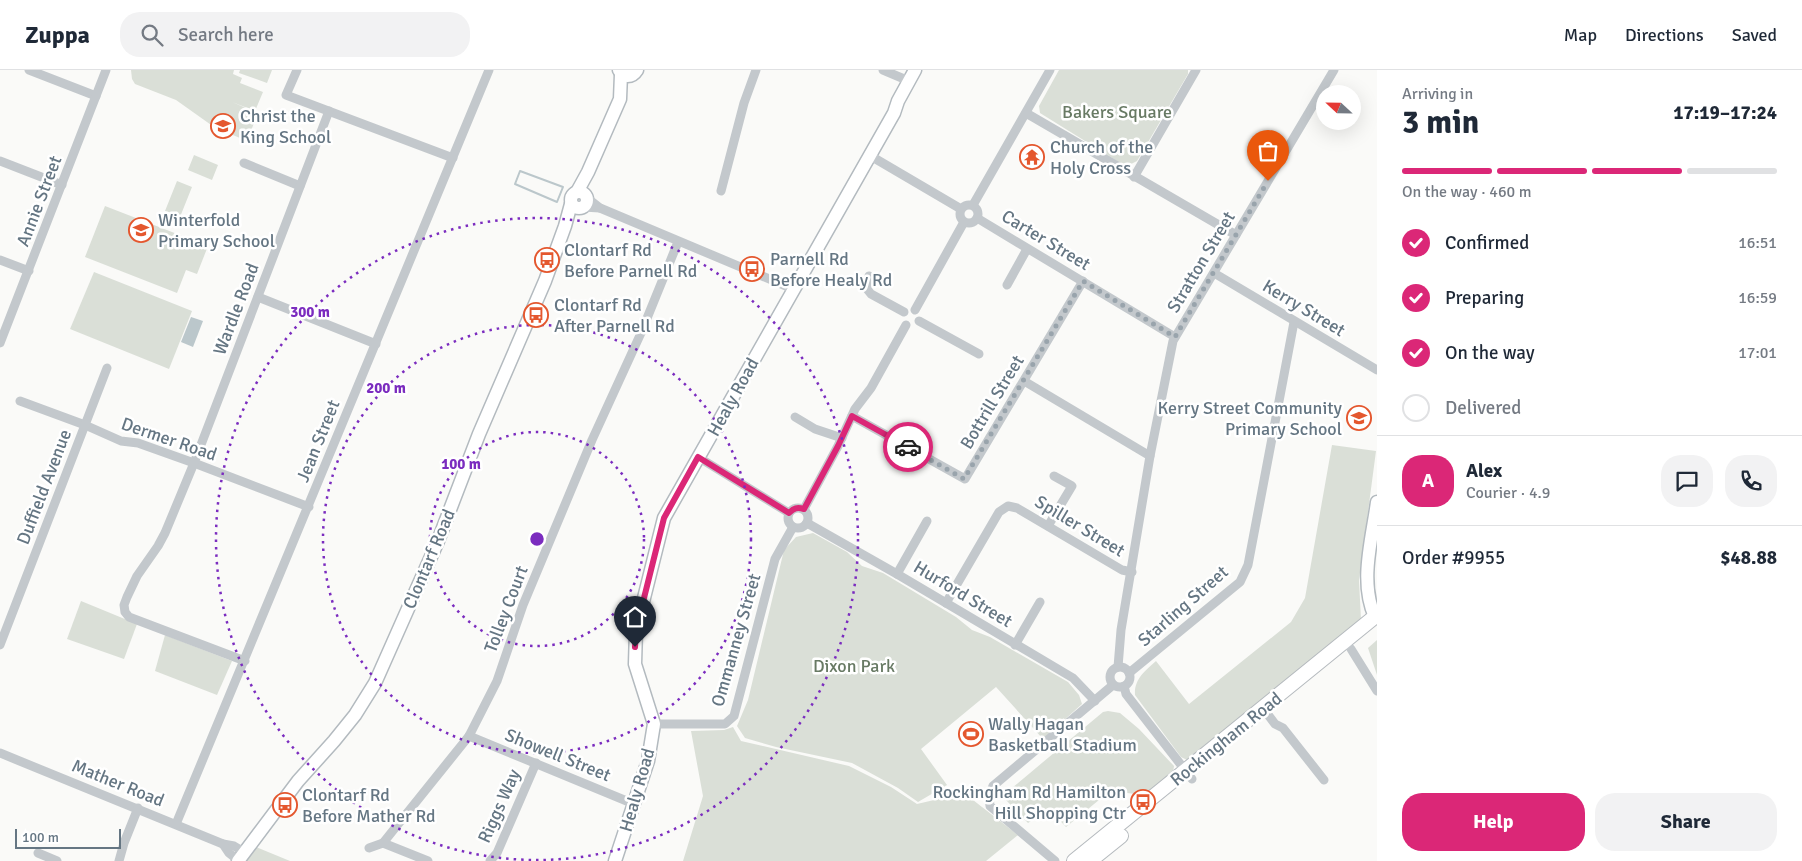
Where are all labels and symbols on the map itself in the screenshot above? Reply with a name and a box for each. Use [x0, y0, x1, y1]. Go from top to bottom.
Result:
north arrow [1316, 85, 1361, 130]
park label: Bakers Square [1062, 101, 1172, 123]
place label: Christ the King School [240, 105, 331, 148]
school or university icon: Christ the King School [210, 113, 236, 139]
pin [1247, 130, 1289, 181]
place label: Church of the Holy Cross [1050, 136, 1153, 179]
temple icon: Church of the Holy Cross [1019, 144, 1045, 170]
street label: Annie Street [12, 153, 66, 249]
street label: Carter Street [998, 205, 1094, 275]
street label: Stratton Street [1162, 207, 1240, 317]
place label: Winterfold Primary School [158, 209, 275, 252]
school or university icon: Winterfold Primary School [128, 217, 154, 243]
place label: Clontarf Rd Before Parnell Rd [564, 239, 697, 282]
bus stop icon: Clontarf Rd Before Parnell Rd [534, 247, 560, 273]
place label: Parnell Rd Before Healy Rd [770, 248, 892, 291]
bus stop icon: Parnell Rd Before Healy Rd [739, 256, 765, 282]
street label: Wardle Road [208, 260, 264, 358]
street label: Kerry Street [1259, 275, 1349, 341]
place label: Clontarf Rd After Parnell Rd [554, 294, 675, 337]
bus stop icon: Clontarf Rd After Parnell Rd [523, 302, 549, 328]
text: 300 m [290, 303, 330, 321]
street label: Bottrill Street [955, 351, 1029, 453]
street label: Healy Road [702, 354, 764, 440]
text: 200 m [366, 379, 406, 397]
street label: Jean Street [292, 397, 344, 485]
place label: Kerry Street Community Primary School [1158, 397, 1343, 440]
school or university icon: Kerry Street Community Primary School [1346, 405, 1372, 431]
street label: Dermer Road [118, 412, 220, 466]
courier [883, 422, 933, 472]
street label: Duffield Avenue [12, 426, 76, 548]
text: 100 m [441, 455, 481, 473]
street label: Spiller Street [1031, 491, 1129, 561]
street label: Clontarf Road [398, 506, 460, 612]
centre of rings [528, 530, 546, 548]
street label: Hurford Street [910, 556, 1016, 632]
street label: Starling Street [1133, 561, 1233, 651]
street label: Tolley Court [479, 562, 533, 656]
street label: Ommanney Street [706, 571, 766, 709]
pin [614, 596, 656, 647]
park label: Dixon Park [813, 655, 895, 677]
street label: Rockingham Road [1166, 687, 1286, 791]
place label: Wally Hagan Basketball Stadium [988, 713, 1137, 756]
sports icon: Wally Hagan Basketball Stadium [958, 721, 984, 747]
street label: Showell Street [502, 724, 614, 786]
street label: Healy Road [615, 746, 659, 834]
street label: Mather Road [69, 755, 167, 811]
street label: Riggs Way [473, 765, 525, 846]
place label: Rockingham Rd Hamilton Hill Shopping Ctr [932, 781, 1126, 824]
place label: Clontarf Rd Before Mather Rd [302, 784, 436, 827]
bus stop icon: Rockingham Rd Hamilton Hill Shopping Ctr [1130, 789, 1156, 815]
bus stop icon: Clontarf Rd Before Mather Rd [272, 792, 298, 818]
scale bar [15, 826, 121, 849]

